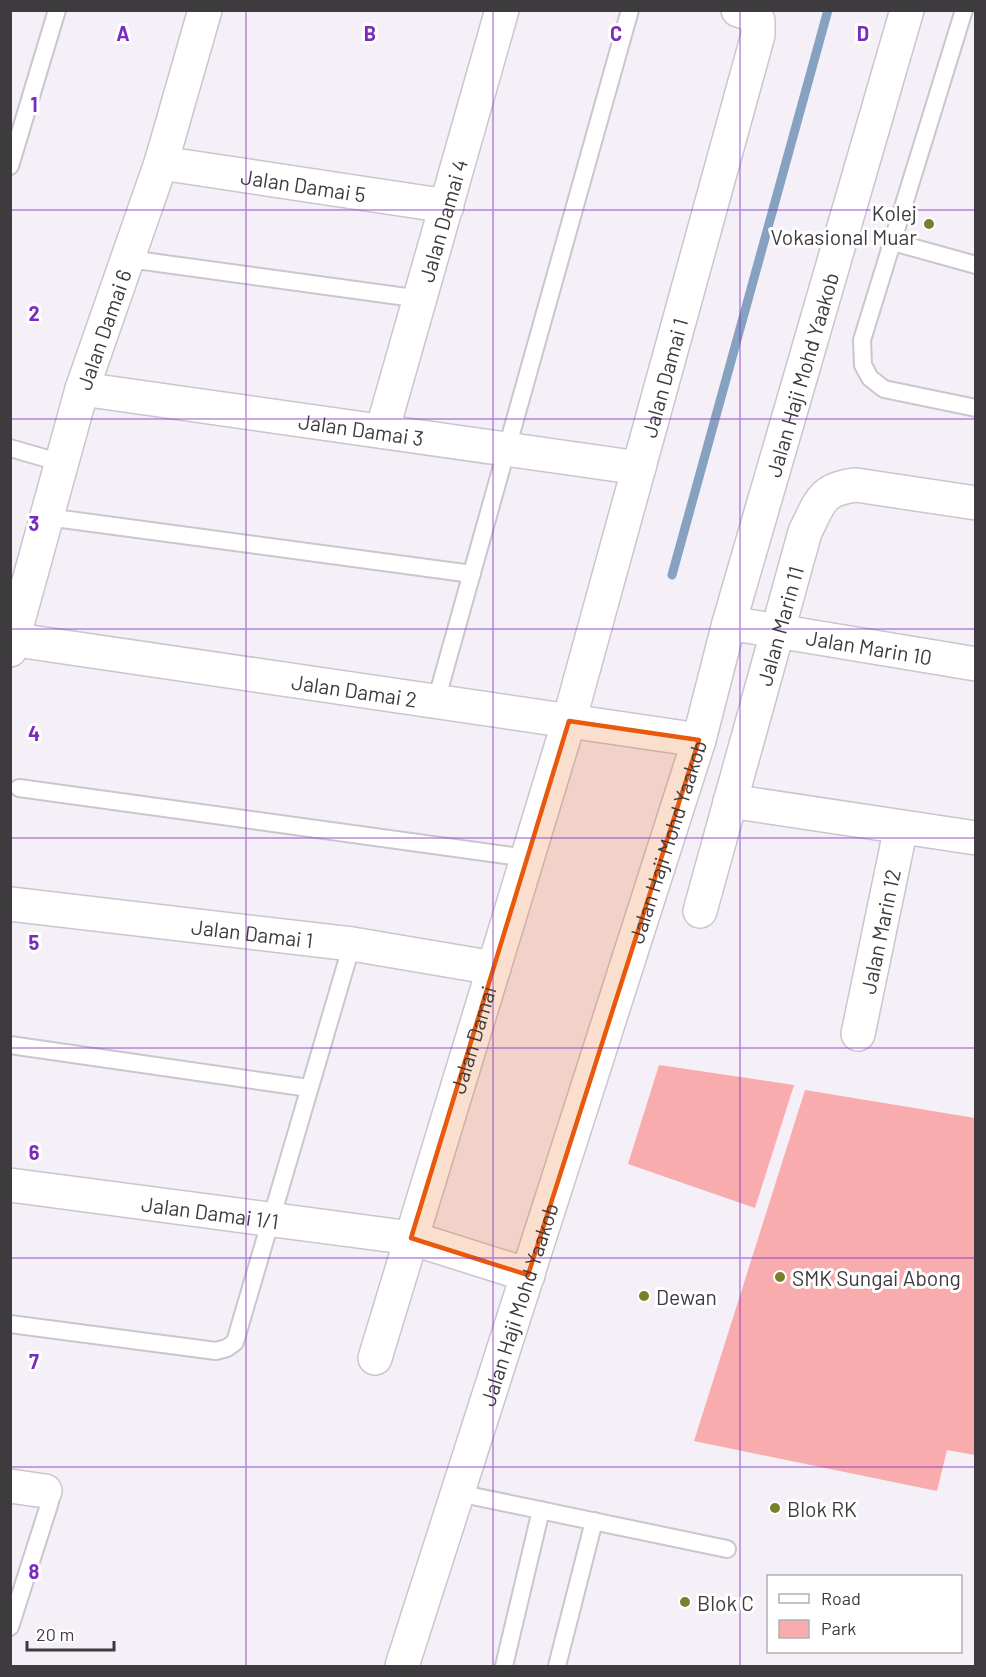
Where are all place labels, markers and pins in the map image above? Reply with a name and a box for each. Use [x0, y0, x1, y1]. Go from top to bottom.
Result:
place label: Kolej Vokasional Muar [771, 200, 917, 249]
marker: Kolej Vokasional Muar [922, 217, 936, 231]
place label: SMK Sungai Abong [792, 1265, 961, 1290]
marker: SMK Sungai Abong [773, 1270, 787, 1284]
place label: Dewan [656, 1284, 717, 1309]
marker: Dewan [637, 1289, 651, 1303]
place label: Blok RK [787, 1496, 857, 1521]
marker: Blok RK [768, 1501, 782, 1515]
place label: Blok C [697, 1590, 754, 1615]
marker: Blok C [678, 1595, 692, 1609]

